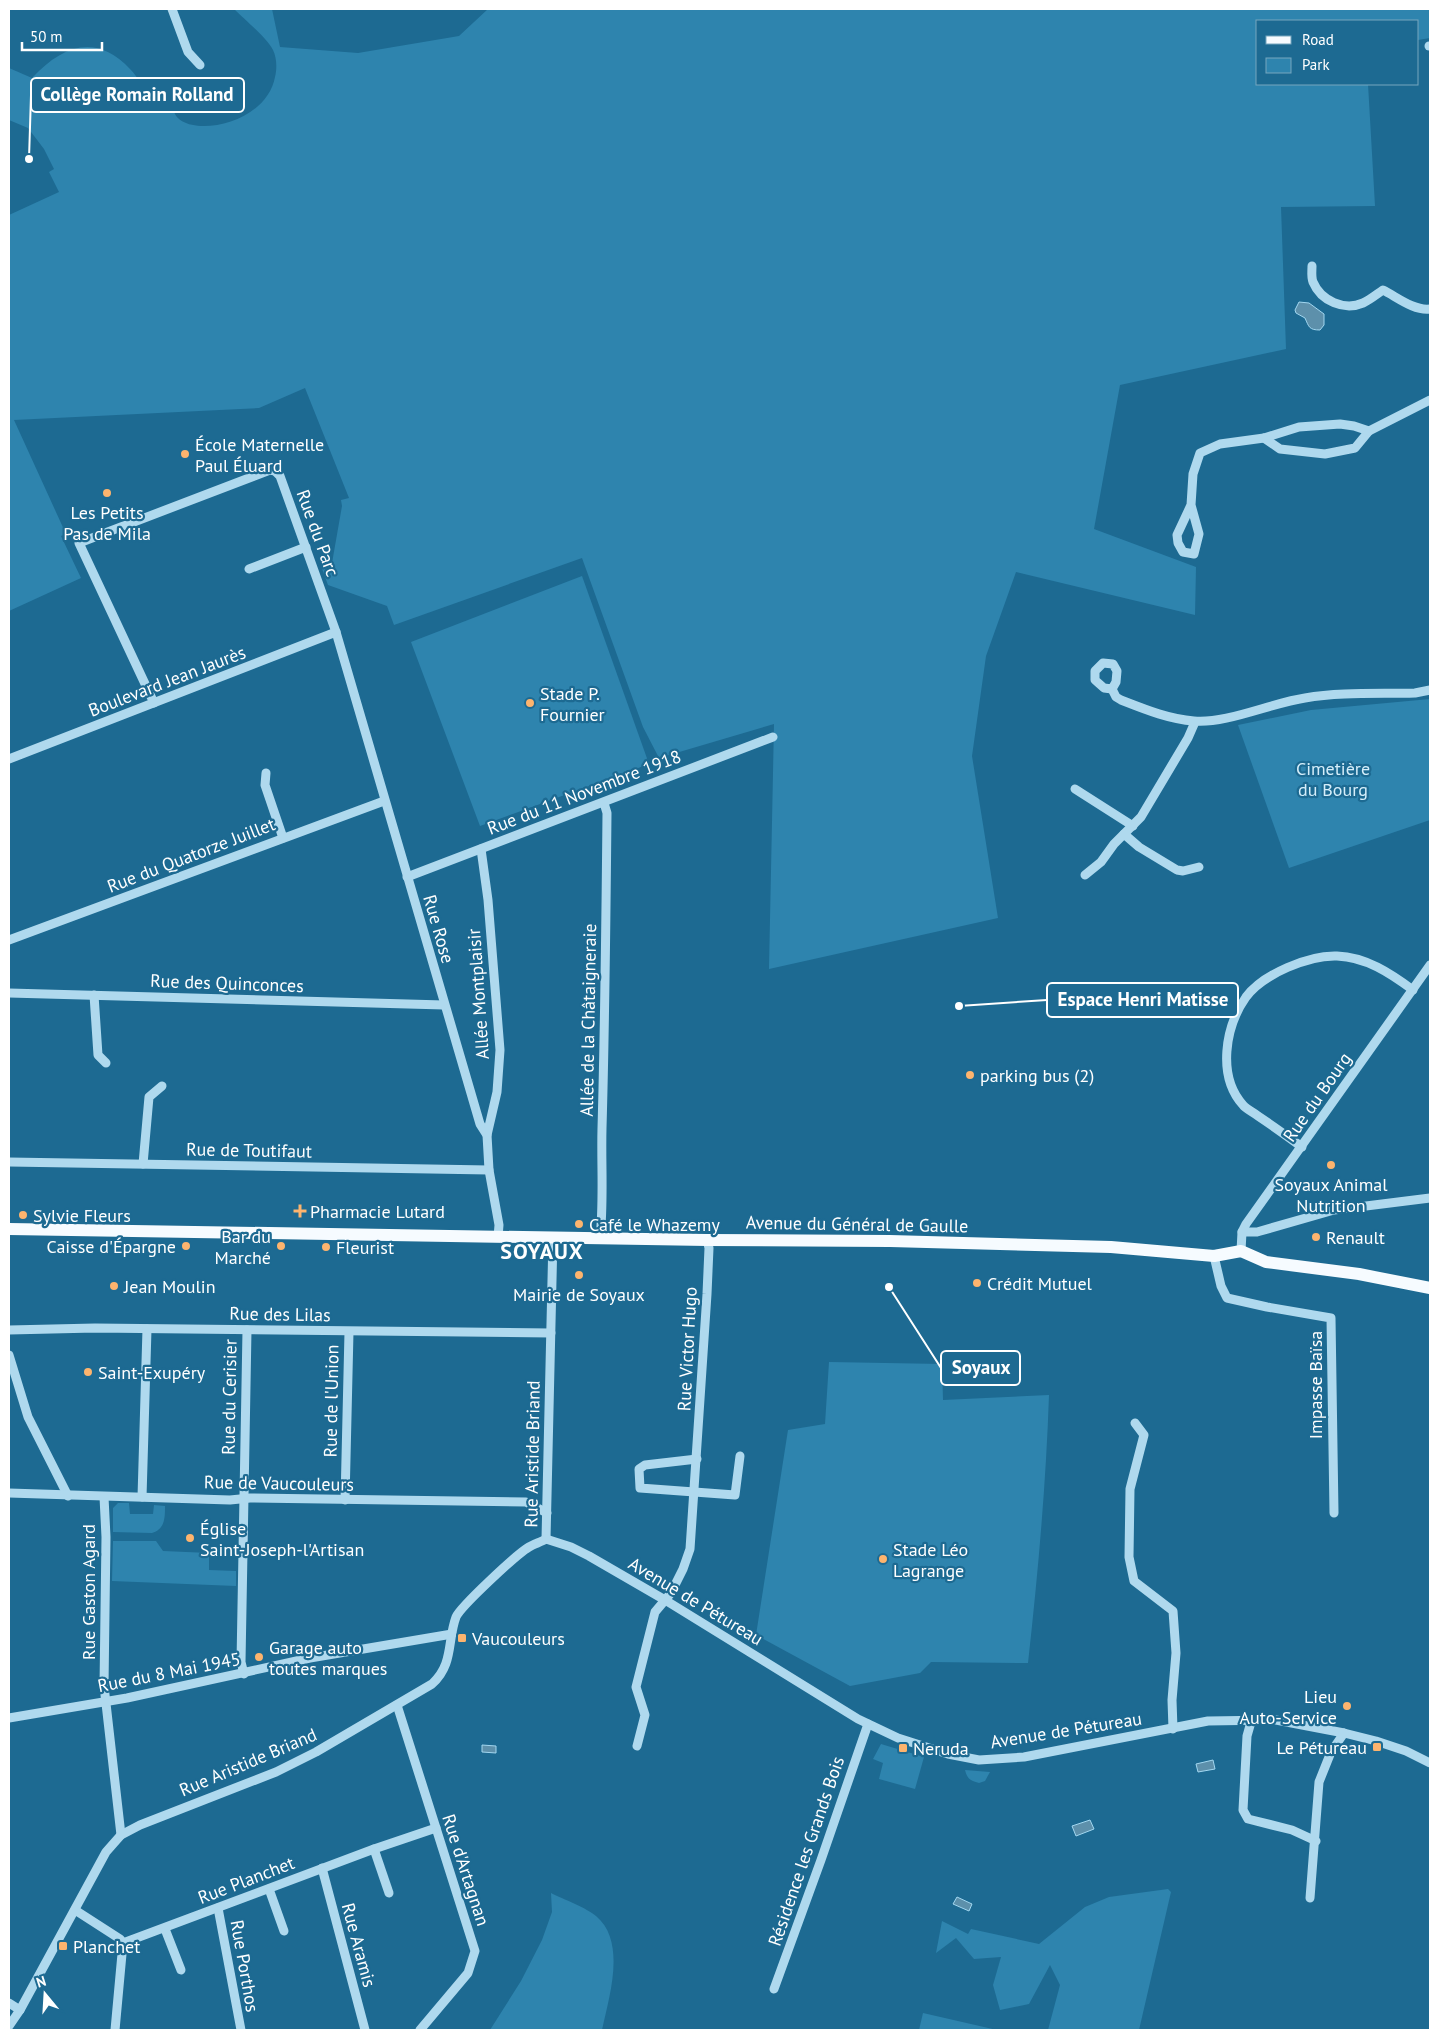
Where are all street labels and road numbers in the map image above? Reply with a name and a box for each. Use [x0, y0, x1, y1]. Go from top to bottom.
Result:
street label: Rue du Parc [292, 486, 344, 580]
street label: Boulevard Jean Jaurès [85, 640, 249, 722]
street label: Rue du 11 Novembre 1918 [484, 744, 684, 840]
street label: Rue du Quatorze Juillet [104, 812, 278, 898]
street label: Rue Rose [418, 892, 460, 966]
street label: Allée de la Châtaigneraie [575, 923, 601, 1117]
street label: Allée Montplaisir [462, 928, 494, 1060]
street label: Rue des Quinconces [150, 969, 304, 997]
street label: Rue du Bourg [1278, 1048, 1356, 1146]
street label: Rue de Toutifaut [186, 1137, 312, 1163]
street label: Avenue du Général de Gaulle [746, 1211, 968, 1237]
street label: Rue Victor Hugo [672, 1286, 702, 1412]
street label: Rue des Lilas [229, 1302, 331, 1326]
street label: Impasse Baïsa [1304, 1331, 1327, 1439]
street label: Rue du Cerisier [216, 1339, 242, 1455]
street label: Rue de l'Union [319, 1344, 343, 1458]
street label: Rue Aristide Briand [519, 1380, 545, 1528]
street label: Rue de Vaucouleurs [204, 1470, 354, 1496]
street label: Rue Gaston Agard [77, 1524, 100, 1660]
street label: Avenue de Pétureau [625, 1552, 767, 1650]
street label: Rue du 8 Mai 1945 [96, 1647, 242, 1697]
street label: Avenue de Pétureau [989, 1707, 1143, 1753]
street label: Rue Aristide Briand [176, 1723, 320, 1801]
street label: Résidence les Grands Bois [763, 1753, 849, 1949]
street label: Rue d'Artagnan [437, 1811, 495, 1929]
street label: Rue Planchet [195, 1851, 297, 1909]
street label: Rue Aramis [337, 1900, 381, 1990]
street label: Rue Porthos [226, 1918, 264, 2014]

